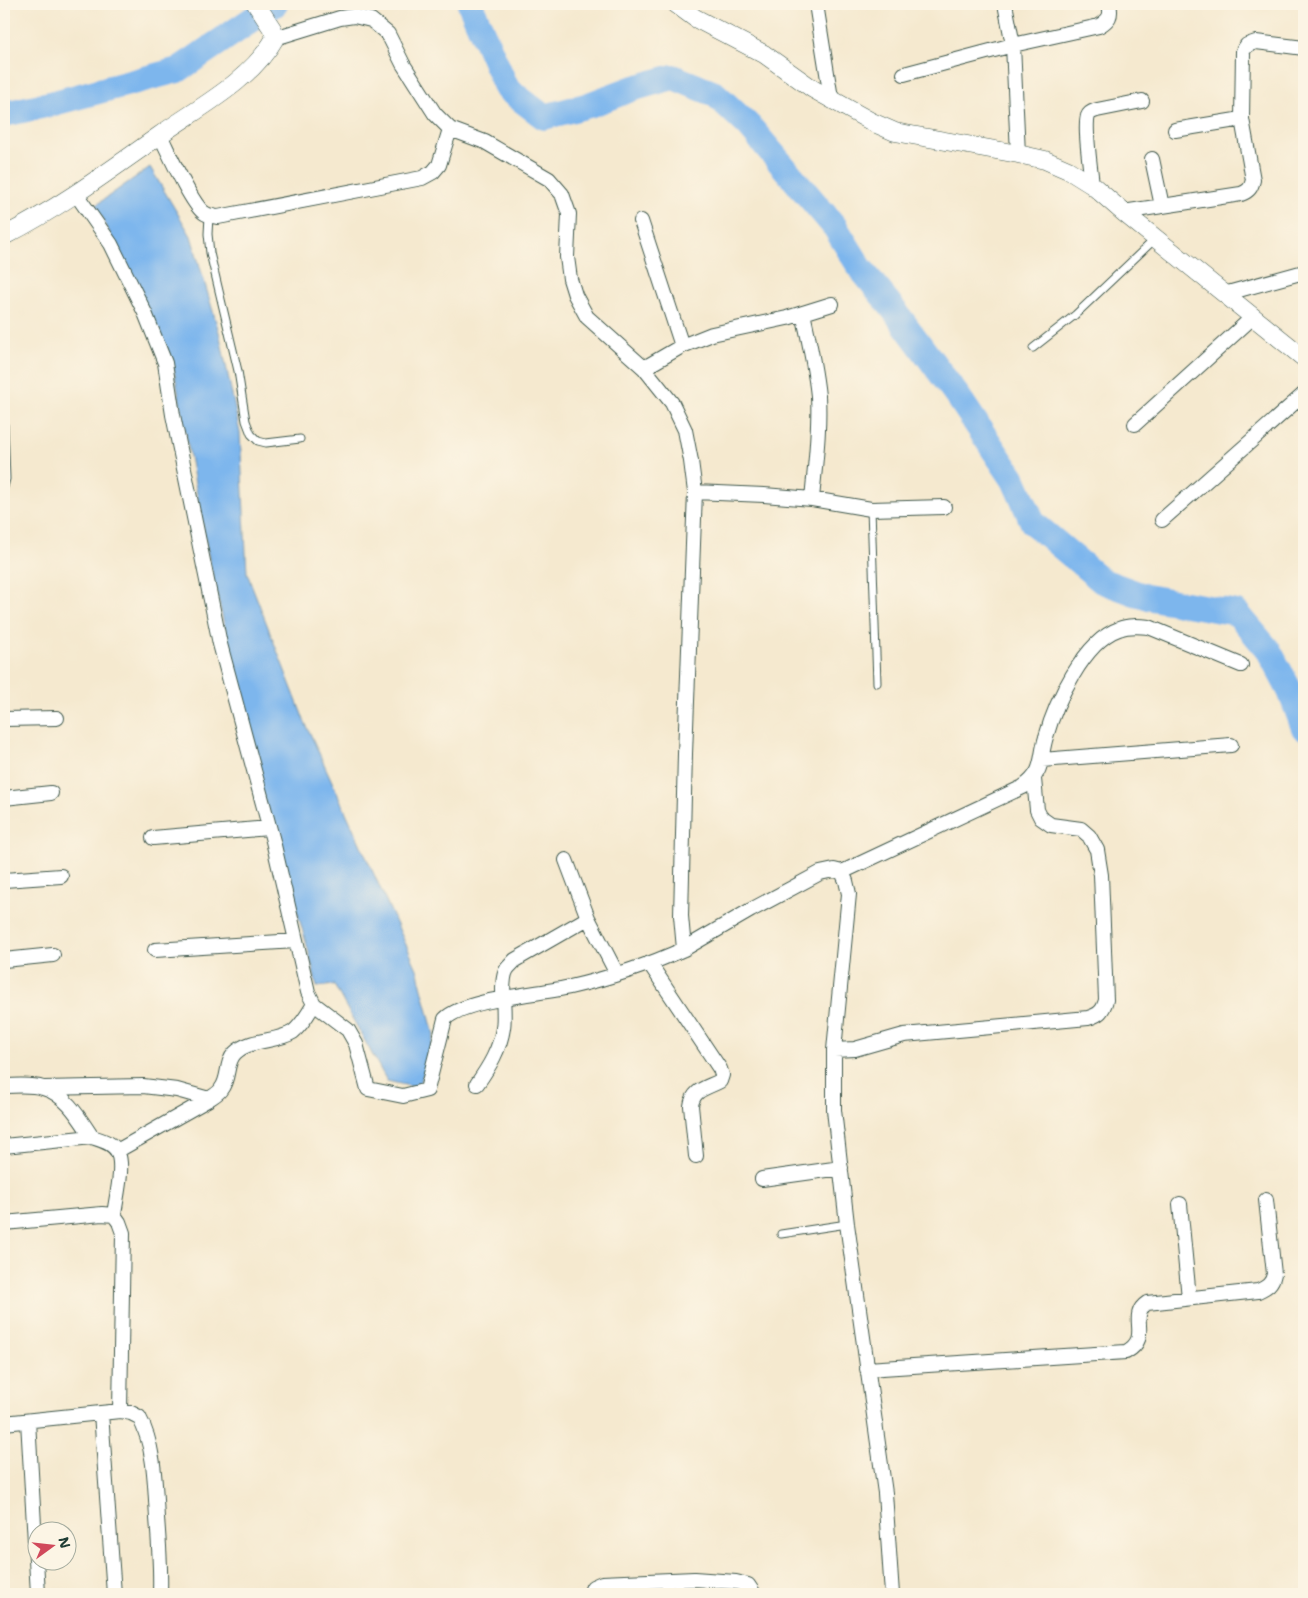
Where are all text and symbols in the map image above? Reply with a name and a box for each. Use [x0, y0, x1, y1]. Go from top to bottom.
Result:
north arrow [28, 1520, 78, 1570]
text: N [54, 1535, 75, 1550]

